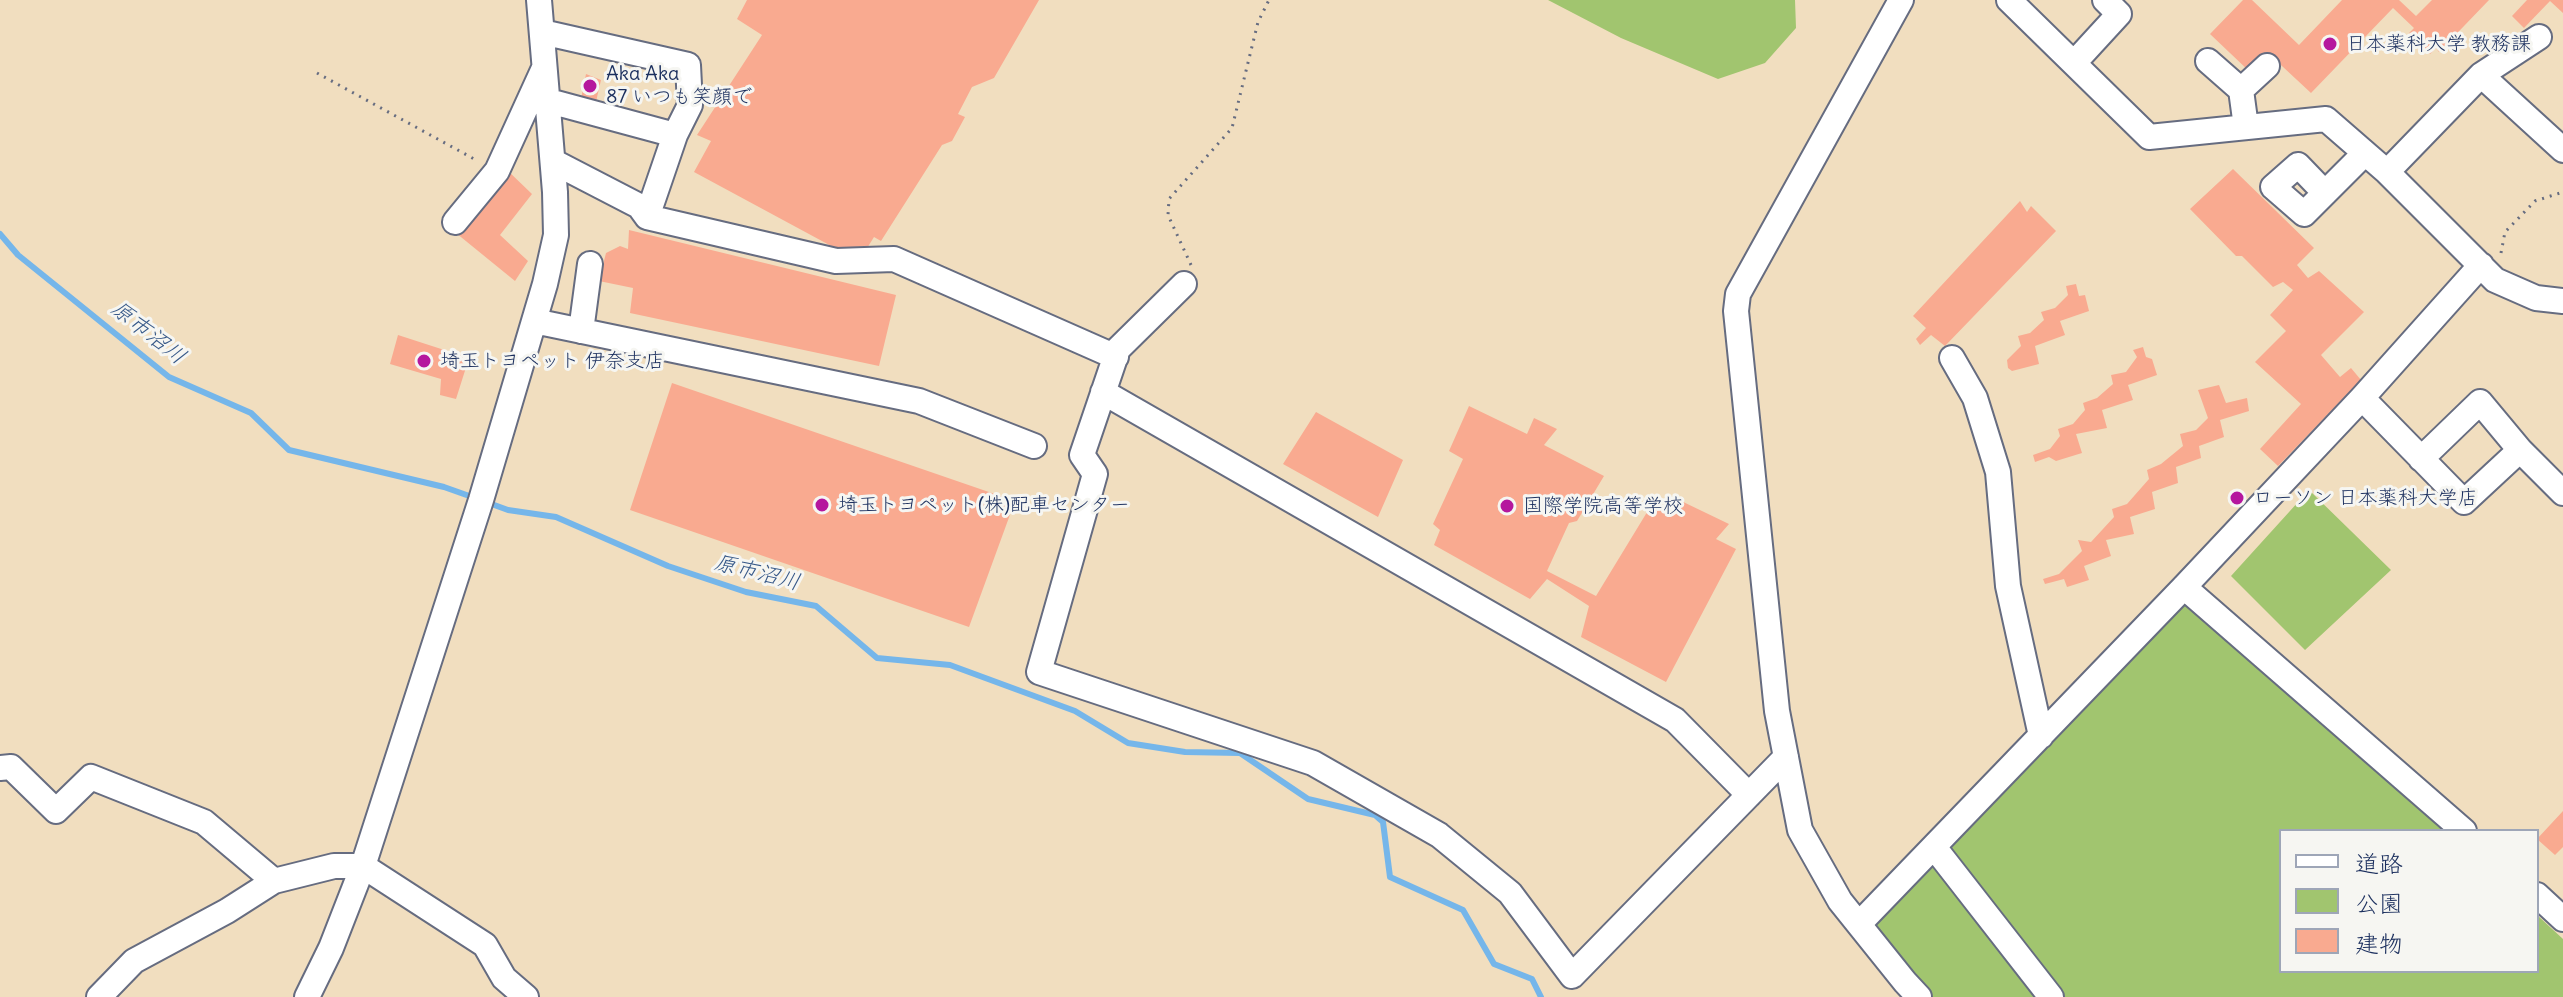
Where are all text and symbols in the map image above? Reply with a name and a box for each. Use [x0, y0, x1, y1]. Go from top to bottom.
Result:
place label: 日本薬科大学 教務課 [2346, 32, 2531, 56]
marker: 日本薬科大学 教務課 [2321, 35, 2339, 53]
place label: Aka Aka 87 いつも笑顔で [606, 62, 752, 109]
marker: Aka Aka 87 いつも笑顔で [581, 77, 599, 95]
water label: 原市沼川 [105, 296, 191, 370]
place label: 埼玉トヨペット 伊奈支店 [440, 349, 665, 373]
marker: 埼玉トヨペット 伊奈支店 [415, 352, 433, 370]
place label: ローソン 日本薬科大学店 [2253, 486, 2478, 510]
marker: ローソン 日本薬科大学店 [2228, 489, 2246, 507]
place label: 埼玉トヨペット(株)配車センター [838, 493, 1130, 517]
place label: 国際学院高等学校 [1523, 494, 1683, 518]
marker: 埼玉トヨペット(株)配車センター [813, 496, 831, 514]
marker: 国際学院高等学校 [1498, 497, 1516, 515]
water label: 原市沼川 [711, 550, 803, 596]
legend [2279, 829, 2539, 973]
text: 道路 [2355, 848, 2403, 878]
text: 公園 [2355, 888, 2403, 918]
text: 建物 [2355, 928, 2403, 958]

